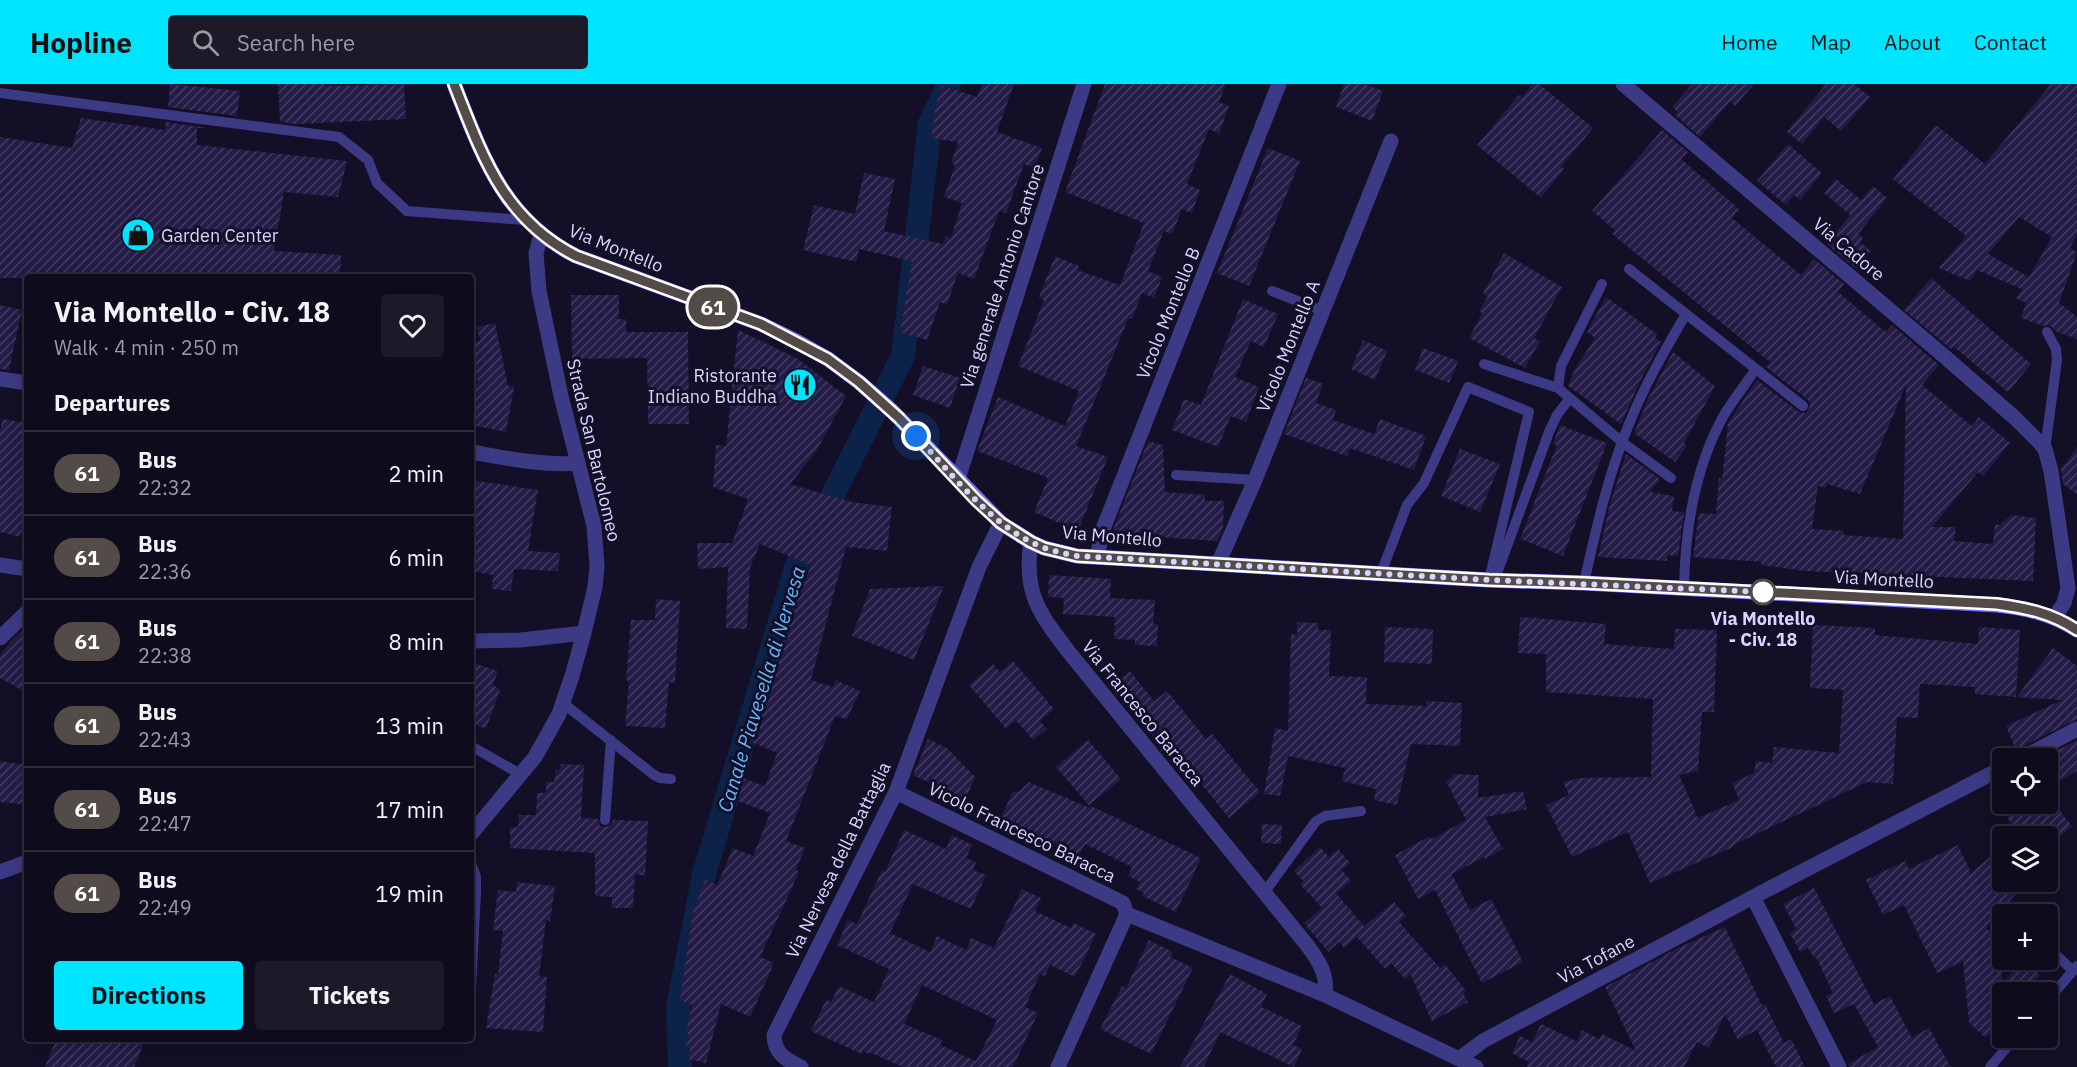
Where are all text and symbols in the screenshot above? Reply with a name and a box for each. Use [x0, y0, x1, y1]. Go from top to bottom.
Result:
search box [168, 15, 588, 69]
text: Hopline [30, 24, 132, 61]
icon: search [189, 26, 222, 59]
text: Search here [237, 28, 355, 57]
text: Home [1721, 28, 1778, 56]
text: Map [1811, 28, 1851, 56]
text: About [1884, 28, 1941, 56]
text: Contact [1974, 28, 2047, 56]
street label: Via generale Antonio Cantore [955, 161, 1049, 391]
street label: Via Cadore [1808, 212, 1890, 286]
shop icon: Garden Center [120, 217, 156, 253]
street label: Via Montello [565, 219, 667, 277]
place label: Garden Center [161, 224, 279, 247]
street label: Vicolo Montello B [1131, 244, 1205, 382]
street label: Vicolo Montello A [1251, 276, 1325, 415]
line badge: 61 [686, 288, 740, 326]
text: Via Montello - Civ. 18 [54, 293, 330, 330]
text: 61 [700, 293, 726, 321]
button: heart [381, 294, 444, 357]
text: Walk · 4 min · 250 m [54, 334, 239, 361]
street label: Strada San Bartolomeo [562, 356, 626, 544]
place label: Ristorante Indiano Buddha [648, 364, 777, 408]
restaurant icon: Ristorante Indiano Buddha [782, 367, 818, 403]
text: Departures [54, 388, 170, 417]
your location [901, 421, 931, 451]
text: Bus [138, 445, 177, 474]
text: 61 [74, 459, 100, 487]
text: 2 min [388, 459, 444, 488]
text: 22:32 [138, 474, 192, 501]
street label: Via Montello [1061, 520, 1163, 552]
text: Bus [138, 529, 177, 558]
text: 61 [74, 543, 100, 571]
text: 6 min [388, 543, 444, 572]
text: 22:36 [138, 558, 192, 585]
water label: Canale Piavesella di Nervesa [711, 563, 811, 815]
street label: Via Montello [1833, 565, 1935, 593]
marker: Via Montello - Civ. 18 [1750, 579, 1776, 605]
place label: Via Montello - Civ. 18 [1711, 607, 1815, 651]
text: Bus [138, 613, 177, 642]
text: 61 [74, 627, 100, 655]
text: 8 min [388, 627, 444, 656]
street label: Via Francesco Baracca [1077, 635, 1209, 791]
text: 22:38 [138, 642, 192, 669]
text: Bus [138, 697, 177, 726]
text: 61 [74, 711, 100, 739]
text: 13 min [375, 711, 444, 740]
text: 22:43 [138, 726, 192, 753]
map controls [1992, 748, 2058, 1048]
button: locate [1992, 748, 2058, 814]
street label: Via Nervesa della Battaglia [780, 758, 896, 962]
street label: Vicolo Francesco Baracca [924, 777, 1120, 888]
text: Bus [138, 781, 177, 810]
text: 61 [74, 795, 100, 823]
text: 17 min [375, 795, 444, 824]
text: 22:47 [138, 810, 192, 837]
button: layers [1992, 826, 2058, 892]
text: Bus [138, 865, 177, 894]
text: 61 [74, 879, 100, 907]
text: 19 min [375, 879, 444, 908]
text: 22:49 [138, 894, 192, 921]
button: + [1992, 904, 2058, 970]
street label: Via Tofane [1554, 929, 1639, 989]
button: Directions [54, 961, 243, 1030]
button: Tickets [255, 961, 444, 1030]
button: − [1992, 982, 2058, 1048]

